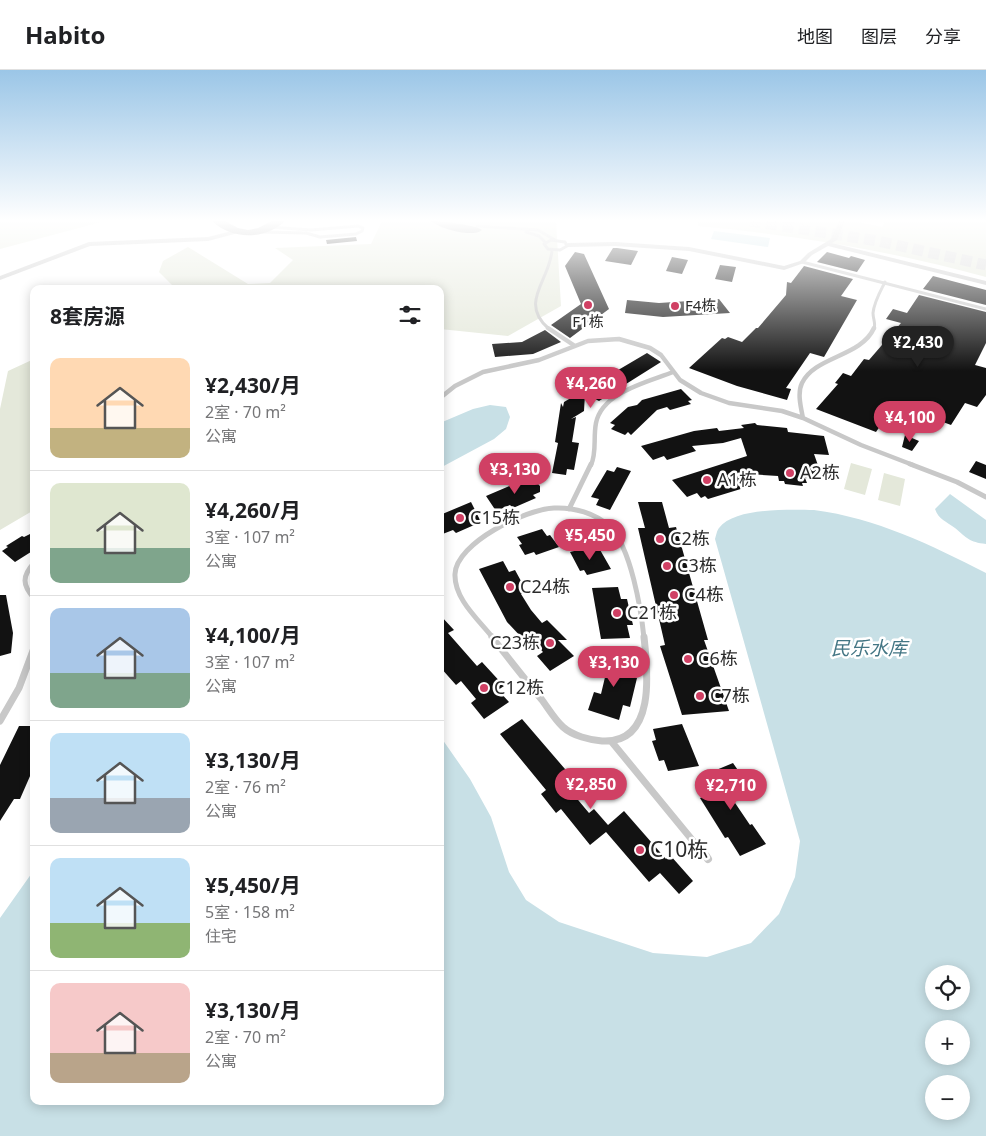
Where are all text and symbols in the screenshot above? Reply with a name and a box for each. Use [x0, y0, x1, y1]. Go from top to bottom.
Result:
text: Habito [25, 18, 106, 51]
text: 地图 [797, 24, 833, 48]
text: 图层 [861, 24, 897, 48]
text: 分享 [925, 24, 961, 48]
place label: F4栋 [685, 295, 716, 315]
marker: F1栋 [582, 299, 594, 311]
marker: F4栋 [669, 300, 681, 312]
icon: filters [396, 301, 424, 329]
text: 8套房源 [50, 302, 125, 330]
place label: F1栋 [572, 311, 604, 331]
pin: ¥2,430 [877, 326, 959, 368]
text: ¥2,430 [893, 331, 943, 353]
pin: ¥4,260 [550, 366, 632, 409]
text: ¥2,430/月 [205, 371, 301, 399]
text: ¥4,260 [566, 372, 616, 394]
icon: home [90, 378, 150, 438]
pin: ¥4,100 [869, 400, 951, 443]
text: 2室 · 70 m² [205, 401, 286, 423]
text: ¥4,100 [885, 406, 935, 428]
text: 公寓 [205, 425, 237, 447]
pin: ¥3,130 [474, 452, 556, 495]
text: ¥3,130 [490, 458, 540, 480]
place label: A2栋 [800, 460, 840, 484]
place label: A1栋 [717, 467, 757, 491]
marker: A2栋 [784, 467, 796, 479]
marker: A1栋 [701, 474, 713, 486]
text: ¥4,260/月 [205, 496, 301, 524]
icon: home [90, 503, 150, 563]
place label: C15栋 [470, 505, 520, 529]
marker: C15栋 [454, 512, 466, 524]
pin: ¥5,450 [549, 518, 631, 561]
text: ¥5,450 [565, 524, 615, 546]
text: 3室 · 107 m² [205, 526, 295, 548]
place label: C2栋 [670, 526, 710, 550]
marker: C2栋 [654, 533, 666, 545]
text: 公寓 [205, 550, 237, 572]
place label: C3栋 [677, 553, 717, 577]
marker: C3栋 [661, 560, 673, 572]
place label: C24栋 [520, 574, 570, 598]
marker: C24栋 [504, 581, 516, 593]
place label: C4栋 [684, 582, 724, 606]
marker: C4栋 [668, 589, 680, 601]
place label: C21栋 [627, 600, 677, 624]
marker: C21栋 [611, 607, 623, 619]
text: ¥4,100/月 [205, 621, 301, 649]
icon: home [90, 628, 150, 688]
place label: C23栋 [490, 630, 540, 654]
water label: 民乐水库 [831, 635, 910, 661]
marker: C23栋 [544, 637, 556, 649]
pin: ¥3,130 [573, 646, 655, 688]
place label: C6栋 [698, 646, 738, 670]
text: 3室 · 107 m² [205, 651, 295, 673]
text: ¥3,130 [589, 651, 639, 673]
marker: C6栋 [682, 653, 694, 665]
text: 公寓 [205, 675, 237, 697]
place label: C12栋 [494, 675, 544, 699]
marker: C12栋 [478, 682, 490, 694]
place label: C7栋 [710, 683, 750, 707]
marker: C7栋 [694, 690, 706, 702]
text: ¥3,130/月 [205, 746, 301, 774]
icon: home [90, 753, 150, 813]
pin: ¥2,850 [550, 768, 632, 810]
pin: ¥2,710 [690, 768, 772, 811]
text: ¥2,850 [566, 773, 616, 795]
text: ¥2,710 [706, 774, 756, 796]
text: 2室 · 76 m² [205, 776, 286, 798]
text: 公寓 [205, 800, 237, 822]
place label: C10栋 [650, 835, 708, 863]
marker: C10栋 [634, 844, 646, 856]
text: ¥5,450/月 [205, 871, 301, 899]
icon: home [90, 878, 150, 938]
text: 5室 · 158 m² [205, 901, 295, 923]
text: 住宅 [205, 925, 237, 947]
map controls [925, 965, 970, 1120]
button: locate [925, 965, 970, 1010]
text: ¥3,130/月 [205, 996, 301, 1024]
icon: home [90, 1003, 150, 1063]
button: + [925, 1020, 970, 1065]
text: 2室 · 70 m² [205, 1026, 286, 1048]
text: 公寓 [205, 1050, 237, 1072]
button: − [925, 1075, 970, 1120]

